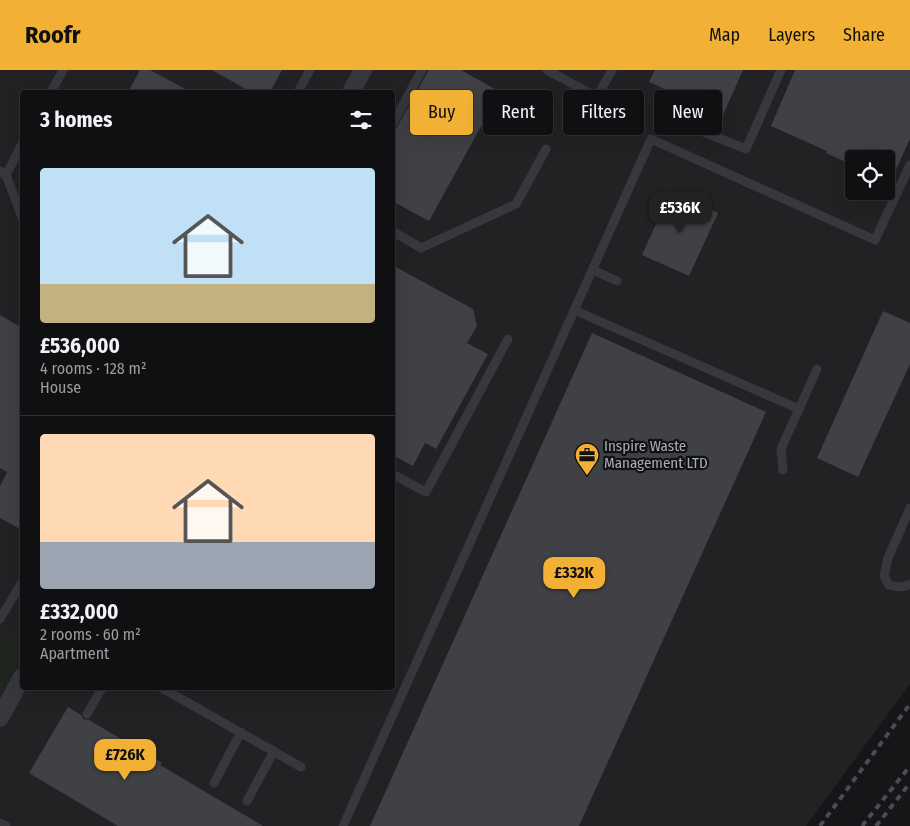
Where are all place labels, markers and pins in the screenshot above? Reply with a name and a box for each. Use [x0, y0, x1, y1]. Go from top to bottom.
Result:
pin: £536K [645, 191, 715, 234]
place label: Inspire Waste Management LTD [604, 437, 708, 472]
office icon: Inspire Waste Management LTD [574, 442, 600, 476]
pin: £332K [539, 556, 609, 599]
pin: £726K [90, 738, 160, 781]

